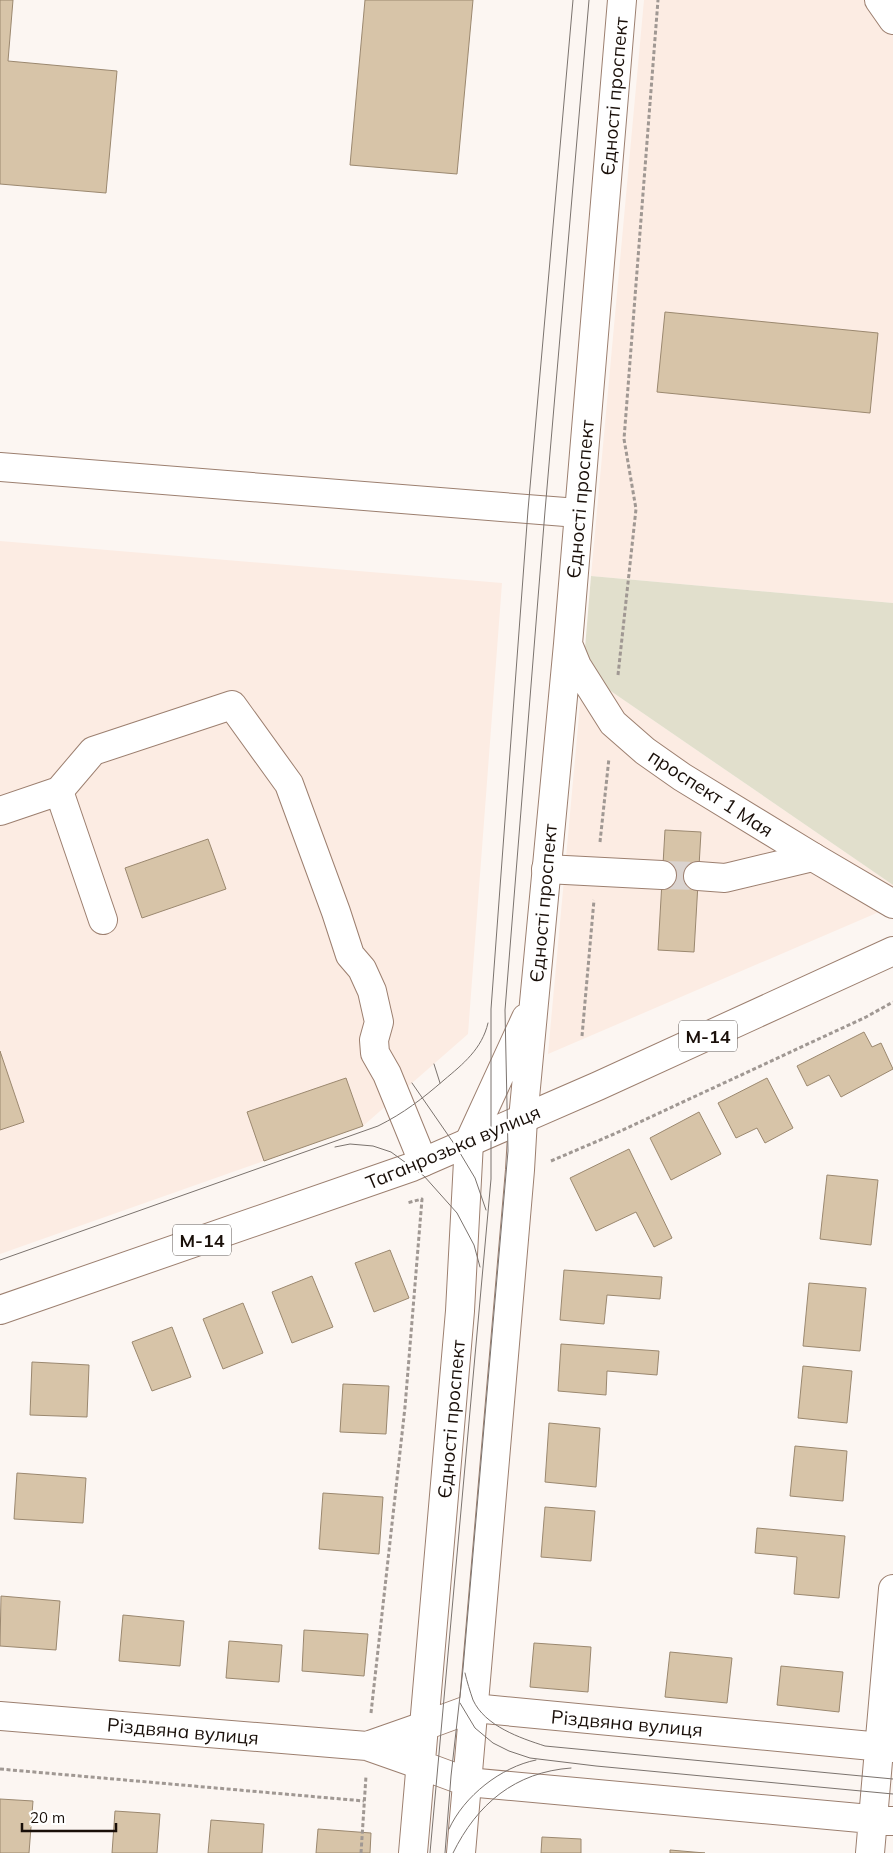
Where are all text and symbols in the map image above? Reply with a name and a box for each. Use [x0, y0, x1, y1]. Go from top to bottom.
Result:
street label: Єдності проспект [595, 15, 633, 176]
street label: Єдності проспект [561, 418, 599, 579]
street label: проспект 1 Мая [644, 744, 778, 842]
street label: Єдності проспект [524, 822, 562, 983]
road number: М-14 [679, 1020, 737, 1052]
street label: Таганрозька вулиця [362, 1099, 544, 1195]
road number: М-14 [173, 1224, 231, 1256]
street label: Єдності проспект [432, 1338, 470, 1499]
street label: Різдвяна вулиця [550, 1704, 704, 1742]
street label: Різдвяна вулиця [106, 1712, 260, 1750]
scale bar [22, 1800, 116, 1832]
text: 20 m [30, 1808, 65, 1827]

